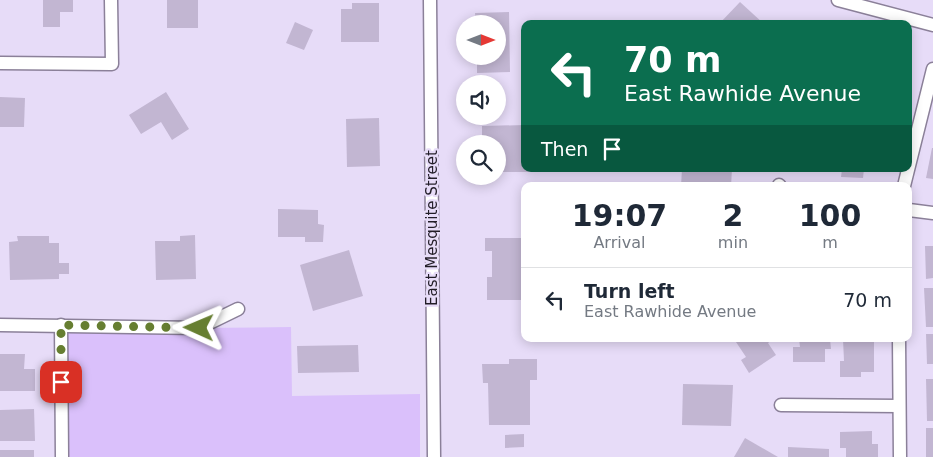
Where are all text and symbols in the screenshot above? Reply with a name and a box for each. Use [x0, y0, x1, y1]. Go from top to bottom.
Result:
north arrow [456, 15, 506, 65]
map controls [456, 15, 506, 185]
icon: left [541, 40, 606, 105]
text: 70 m [624, 40, 721, 80]
button: sound [456, 75, 506, 125]
text: East Rawhide Avenue [624, 81, 861, 106]
button: search [456, 135, 506, 185]
icon: arrive [598, 135, 626, 163]
text: Then [541, 138, 588, 160]
street label: East Mesquite Street [423, 150, 441, 306]
text: 19:07 [572, 198, 667, 233]
text: 2 [722, 198, 743, 233]
text: 100 [799, 198, 861, 233]
text: Arrival [593, 233, 645, 252]
text: min [718, 233, 748, 252]
text: m [822, 233, 838, 252]
text: Turn left [584, 280, 675, 302]
icon: left [541, 286, 569, 314]
text: 70 m [843, 289, 892, 311]
position arrow [172, 301, 224, 353]
text: East Rawhide Avenue [584, 302, 756, 321]
pin [40, 361, 82, 403]
icon: arrive [47, 368, 75, 396]

